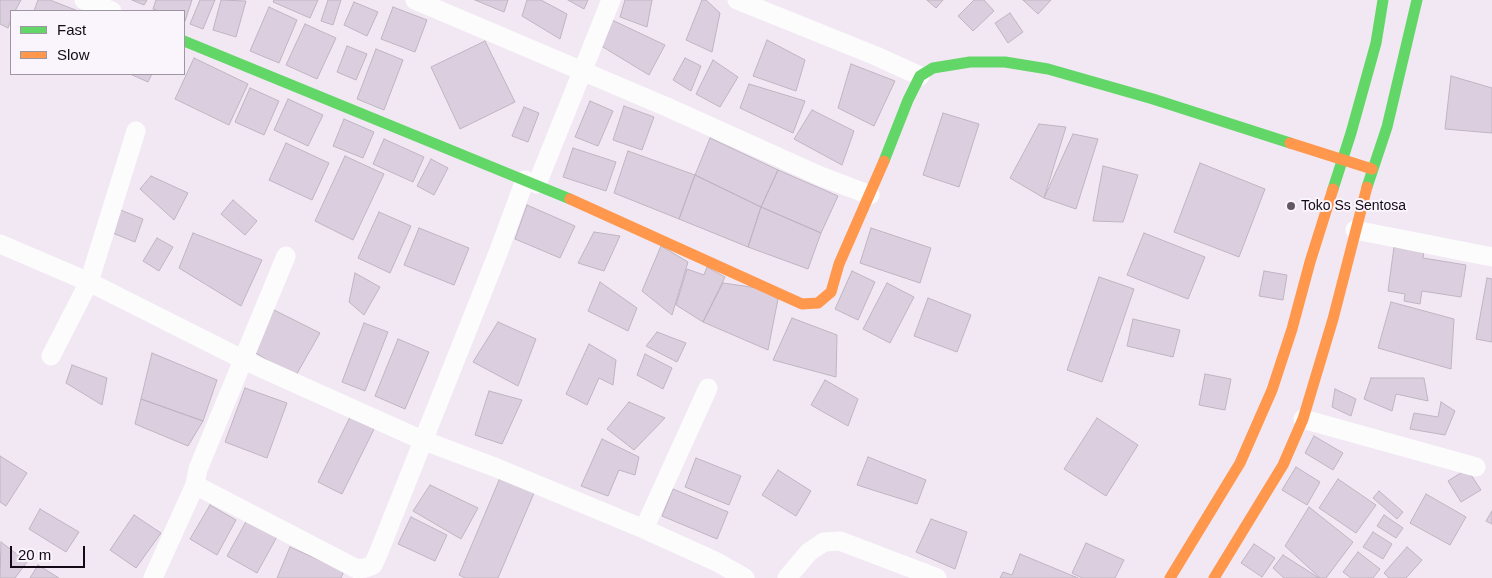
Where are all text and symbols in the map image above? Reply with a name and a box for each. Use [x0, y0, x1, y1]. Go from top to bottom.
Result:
legend [10, 10, 185, 75]
text: Fast [57, 21, 86, 38]
text: Slow [57, 46, 90, 63]
place label: Toko Ss Sentosa [1301, 198, 1406, 214]
marker: Toko Ss Sentosa [1285, 200, 1297, 212]
scale bar [12, 536, 88, 568]
text: 20 m [18, 546, 51, 563]

